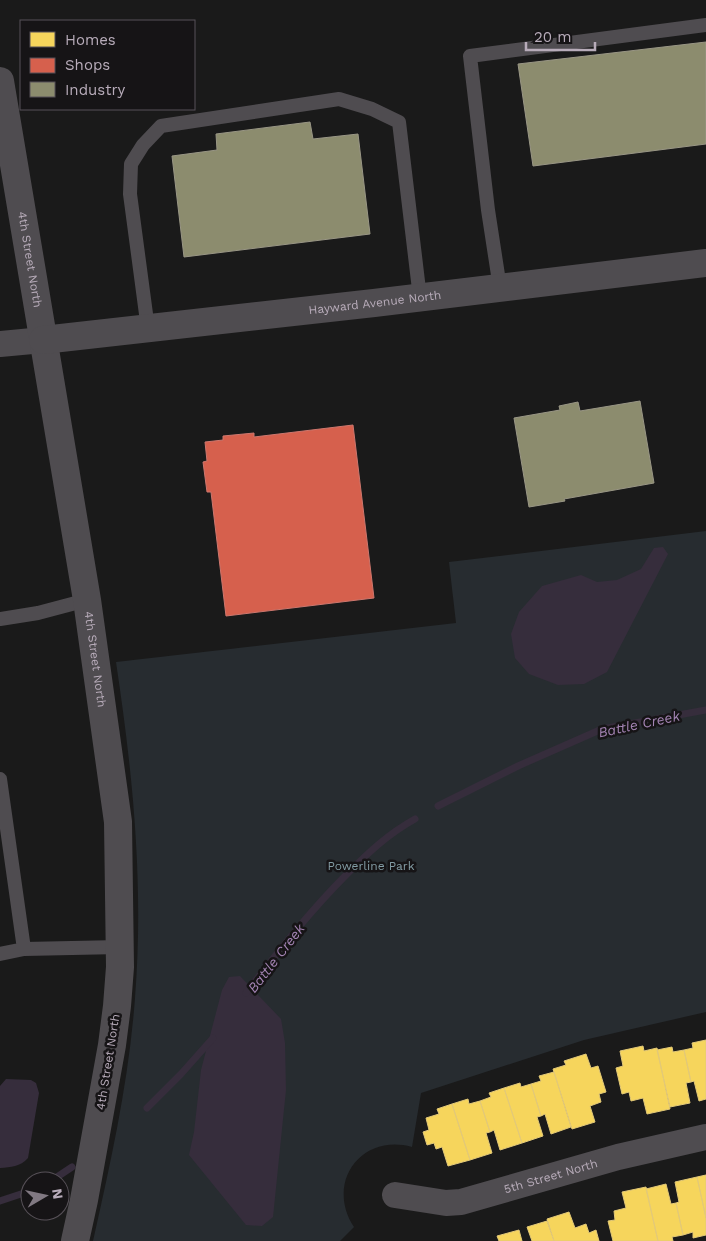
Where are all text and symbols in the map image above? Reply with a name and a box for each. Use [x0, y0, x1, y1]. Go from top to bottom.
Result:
legend [20, 20, 195, 110]
scale bar [526, 20, 595, 52]
text: 20 m [534, 28, 572, 46]
text: Homes [65, 31, 116, 49]
text: Shops [65, 56, 110, 74]
text: Industry [65, 81, 126, 99]
street label: 4th Street North [15, 210, 45, 309]
street label: Hayward Avenue North [308, 288, 442, 317]
street label: 4th Street North [82, 610, 109, 708]
water label: Battle Creek [597, 707, 682, 740]
park label: Powerline Park [327, 859, 415, 873]
water label: Battle Creek [244, 920, 308, 996]
street label: 4th Street North [93, 1013, 123, 1111]
street label: 5th Street North [502, 1156, 599, 1196]
north arrow [20, 1171, 70, 1221]
text: N [49, 1188, 67, 1200]

